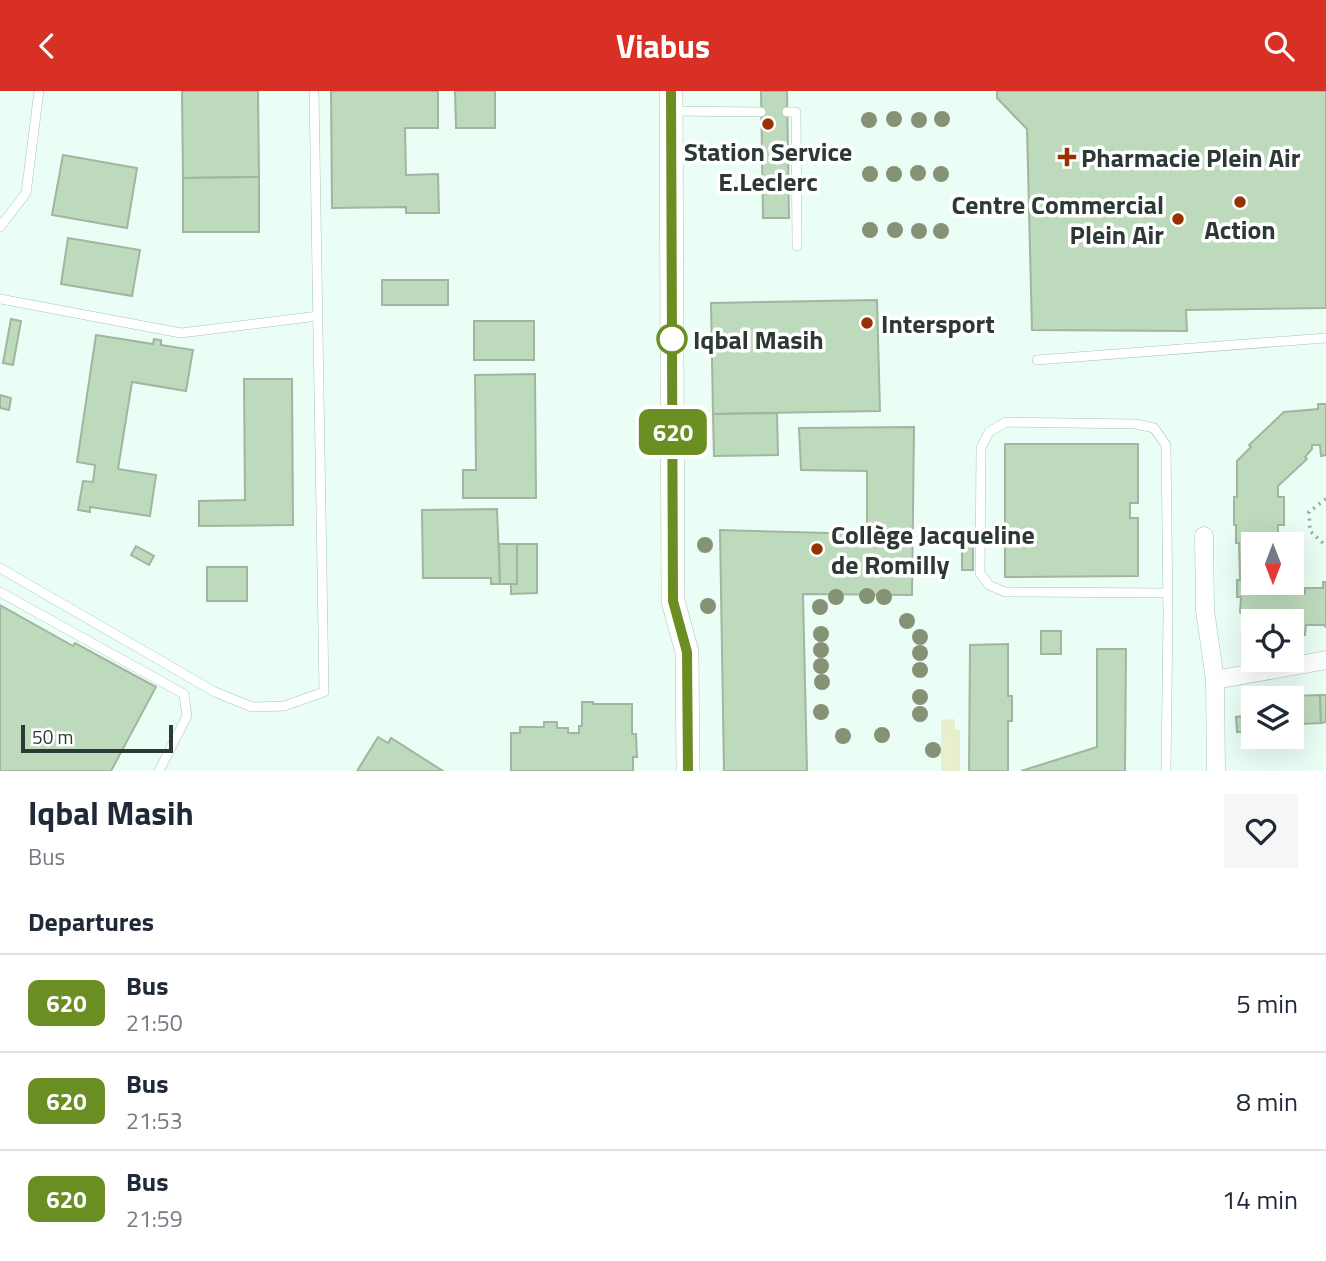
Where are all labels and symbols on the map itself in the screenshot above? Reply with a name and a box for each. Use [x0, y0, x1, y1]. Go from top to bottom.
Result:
marker: Station Service E.Leclerc [760, 116, 776, 132]
place label: Station Service E.Leclerc [684, 132, 852, 201]
place label: Pharmacie Plein Air [1081, 138, 1301, 177]
marker: Pharmacie Plein Air [1059, 149, 1075, 165]
place label: Centre Commercial Plein Air [951, 185, 1164, 254]
marker: Action [1232, 194, 1248, 210]
place label: Action [1204, 210, 1276, 249]
marker: Centre Commercial Plein Air [1170, 211, 1186, 227]
place label: Intersport [881, 304, 995, 343]
marker: Intersport [859, 315, 875, 331]
place label: Iqbal Masih [693, 320, 824, 359]
marker: Iqbal Masih [657, 324, 687, 354]
line badge: 620 [633, 409, 713, 455]
place label: Collège Jacqueline de Romilly [831, 515, 1035, 584]
north arrow [1241, 532, 1304, 595]
marker: Collège Jacqueline de Romilly [809, 541, 825, 557]
scale bar [21, 722, 173, 754]

